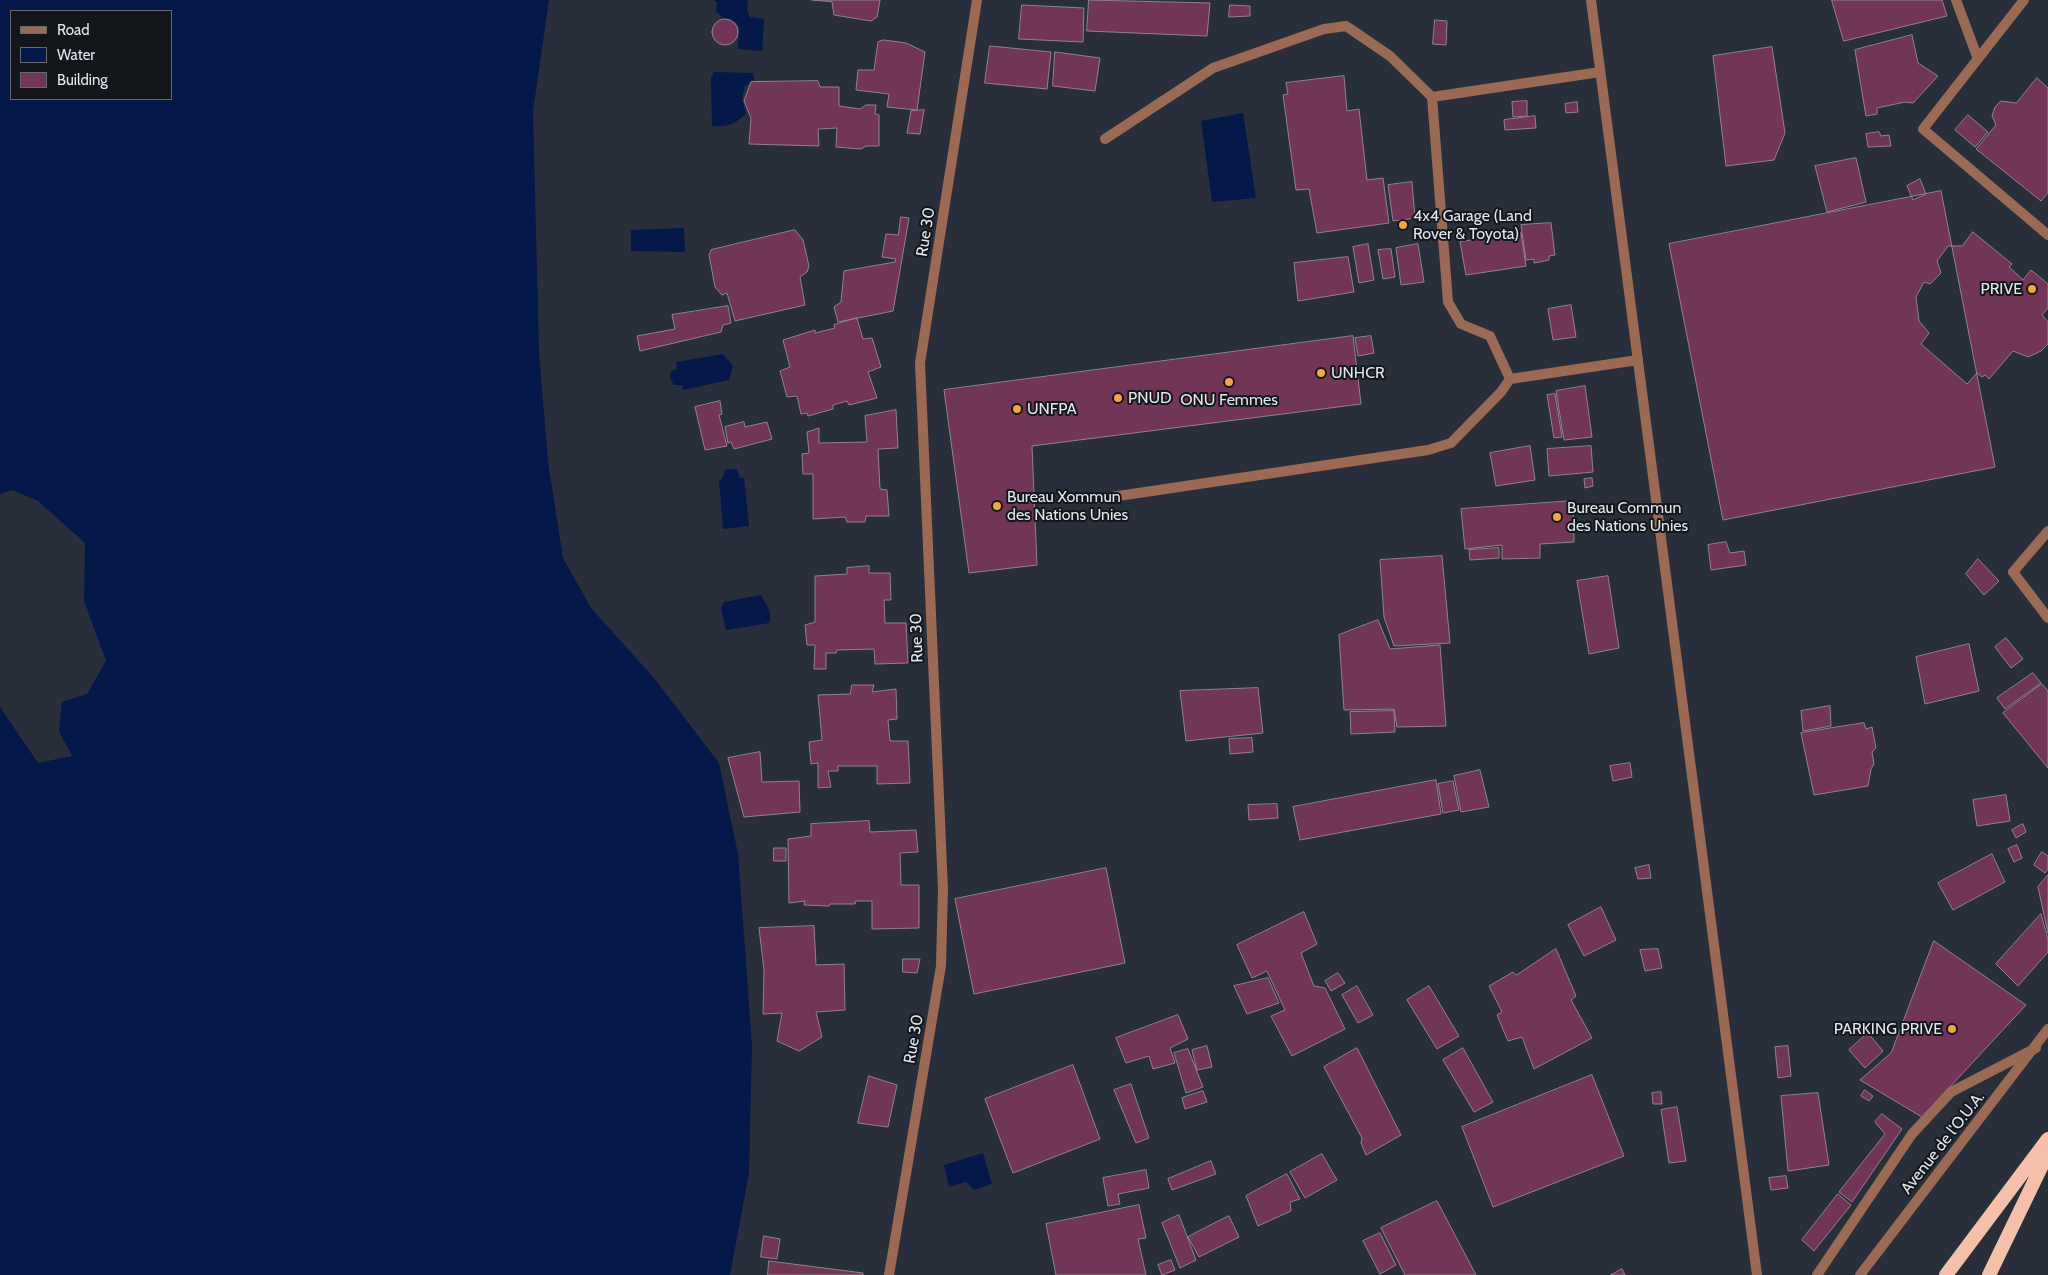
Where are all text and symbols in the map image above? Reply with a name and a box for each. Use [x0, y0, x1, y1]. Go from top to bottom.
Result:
legend [10, 10, 172, 100]
text: Road [57, 21, 90, 39]
text: Water [57, 46, 95, 64]
text: Building [57, 71, 108, 89]
street label: Rue 30 [913, 206, 939, 258]
place label: 4x4 Garage (Land Rover & Toyota) [1413, 206, 1532, 244]
marker: 4x4 Garage (Land Rover & Toyota) [1397, 219, 1409, 231]
place label: PRIVE [1980, 279, 2022, 299]
marker: PRIVE [2026, 283, 2038, 295]
place label: UNHCR [1331, 363, 1385, 383]
marker: UNHCR [1315, 367, 1327, 379]
marker: ONU Femmes [1223, 376, 1235, 388]
place label: PNUD [1128, 388, 1172, 408]
place label: ONU Femmes [1180, 390, 1278, 410]
marker: PNUD [1112, 392, 1124, 404]
place label: UNFPA [1027, 399, 1077, 419]
marker: UNFPA [1011, 403, 1023, 415]
place label: Bureau Xommun des Nations Unies [1007, 487, 1128, 525]
place label: Bureau Commun des Nations Unies [1567, 498, 1688, 536]
marker: Bureau Xommun des Nations Unies [991, 500, 1003, 512]
marker: Bureau Commun des Nations Unies [1551, 511, 1563, 523]
street label: Rue 30 [907, 613, 927, 663]
street label: Rue 30 [900, 1013, 928, 1065]
place label: PARKING PRIVE [1834, 1019, 1942, 1039]
marker: PARKING PRIVE [1946, 1023, 1958, 1035]
street label: Avenue de l'O.U.A. [1897, 1088, 1989, 1198]

